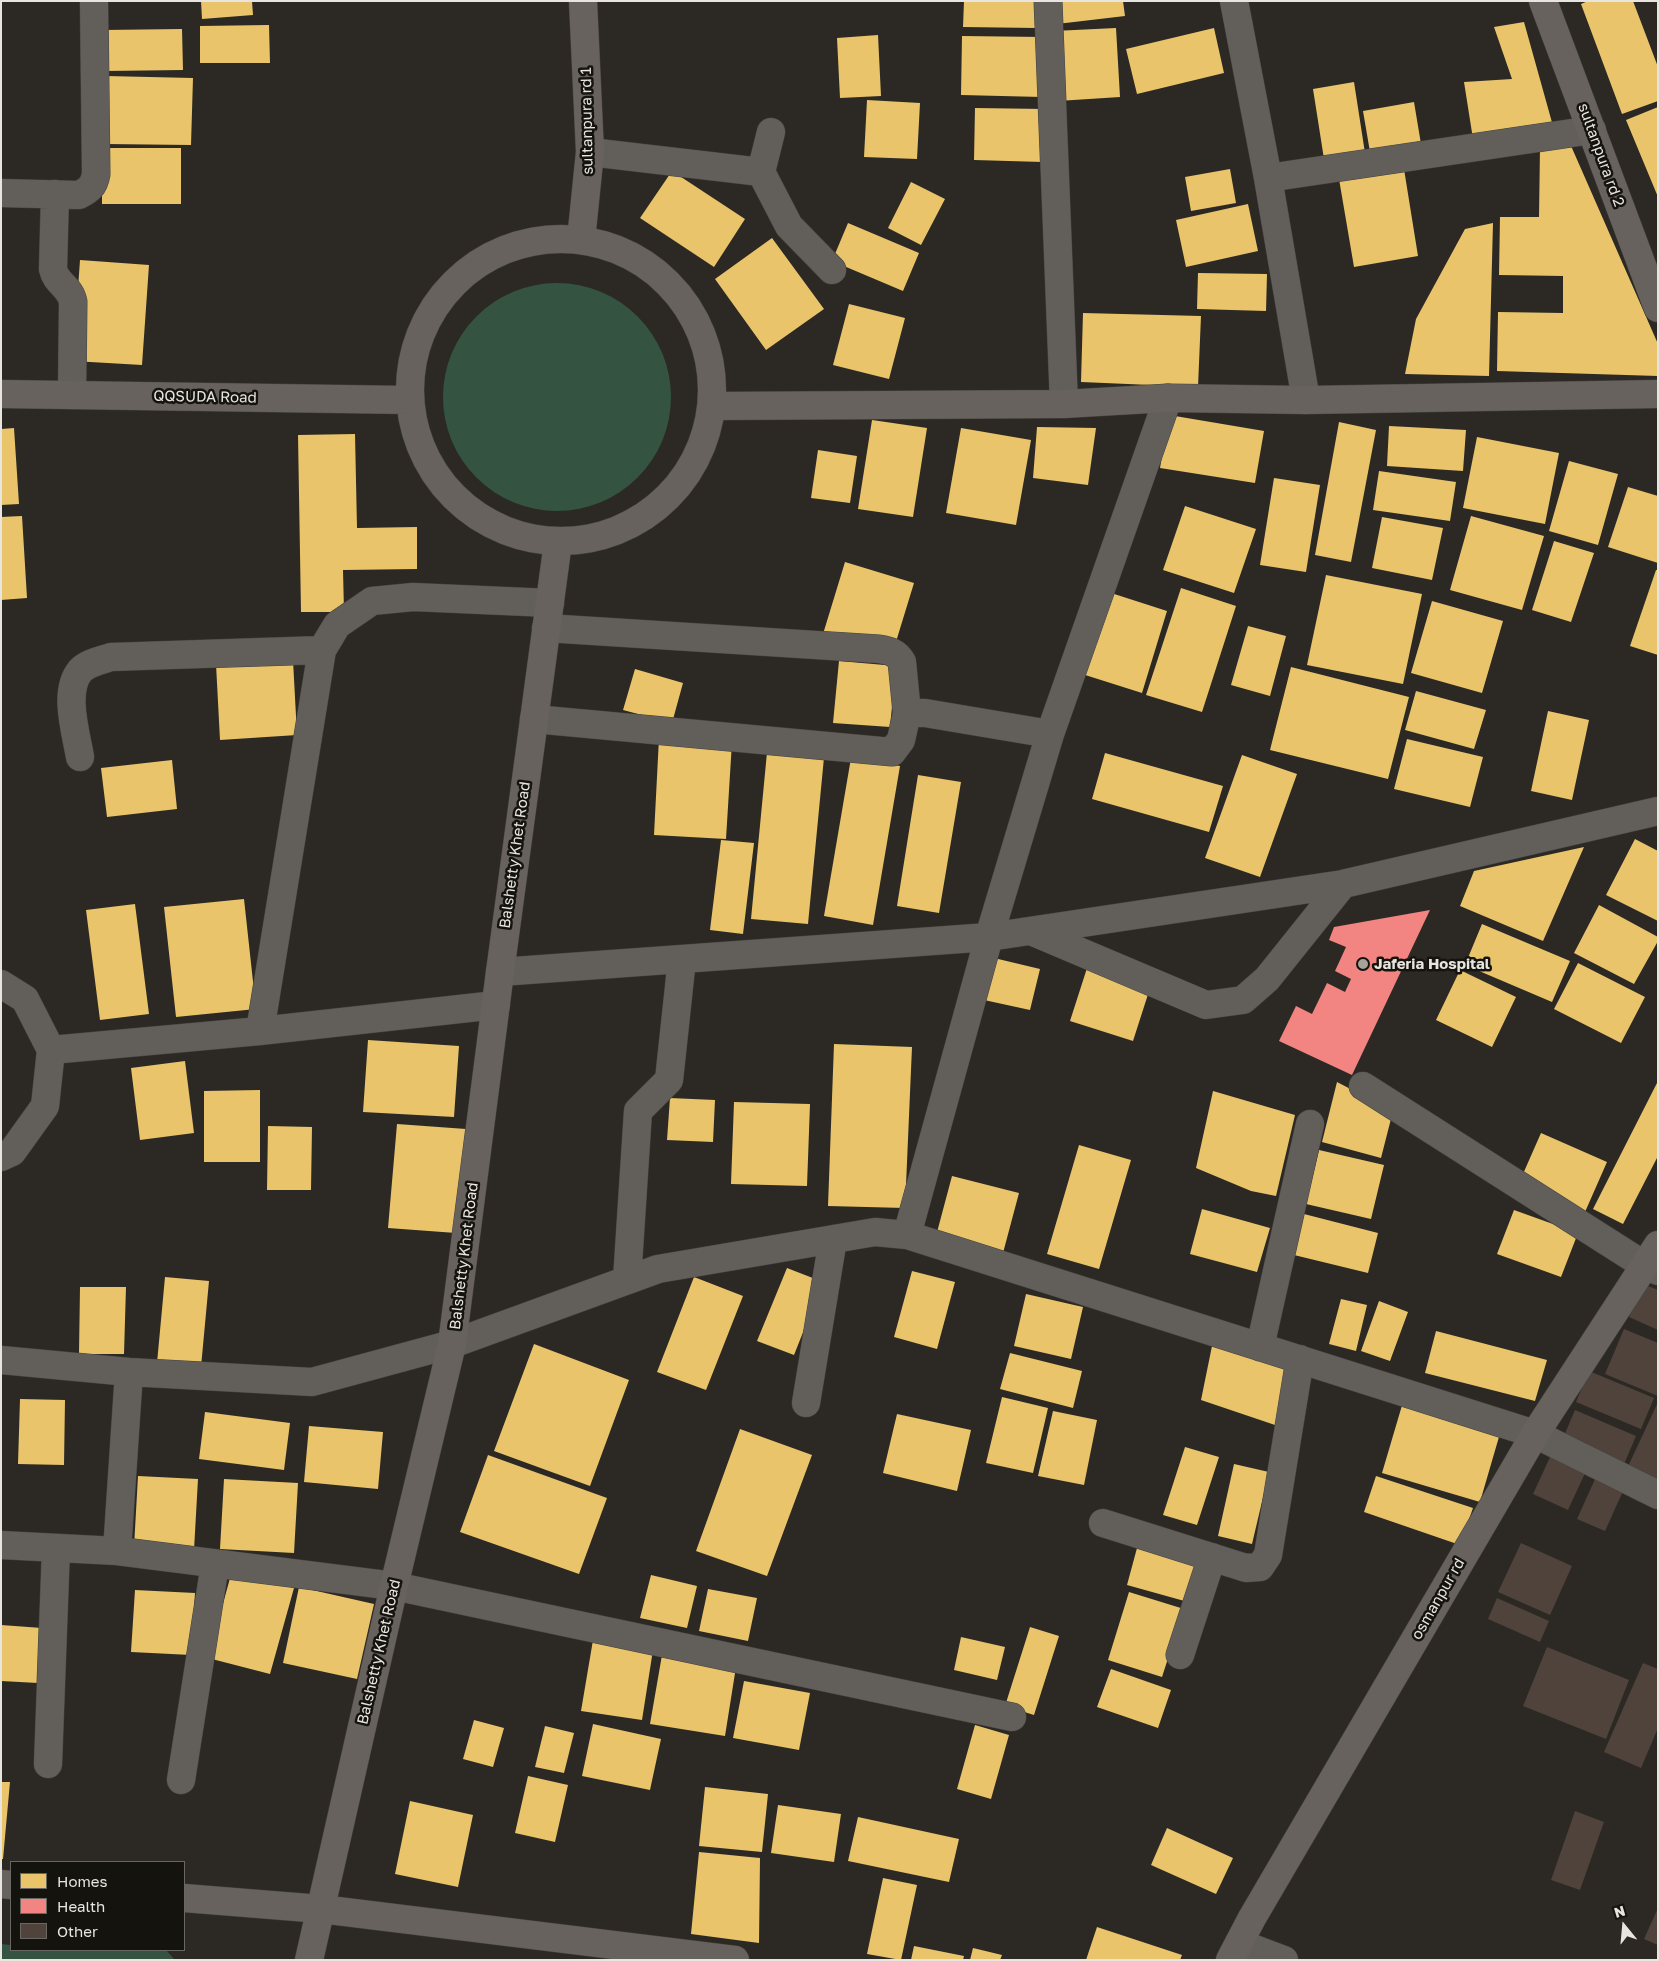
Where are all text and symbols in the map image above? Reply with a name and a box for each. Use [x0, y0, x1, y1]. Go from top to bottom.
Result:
street label: sultanpura rd 1 [577, 67, 597, 175]
street label: sultanpura rd 2 [1574, 101, 1628, 209]
street label: QQSUDA Road [153, 387, 257, 407]
street label: Balshetty Khet Road [496, 780, 534, 930]
place label: Jaferia Hospital [1374, 955, 1490, 973]
marker: Jaferia Hospital [1356, 957, 1370, 971]
street label: Balshetty Khet Road [446, 1181, 482, 1331]
street label: osmanpur rd [1408, 1555, 1468, 1643]
street label: Balshetty Khet Road [354, 1578, 404, 1726]
legend [10, 1861, 185, 1951]
text: Homes [57, 1872, 107, 1890]
text: Health [57, 1897, 105, 1915]
north arrow [1599, 1901, 1649, 1951]
text: N [1612, 1901, 1627, 1921]
text: Other [57, 1922, 98, 1940]

